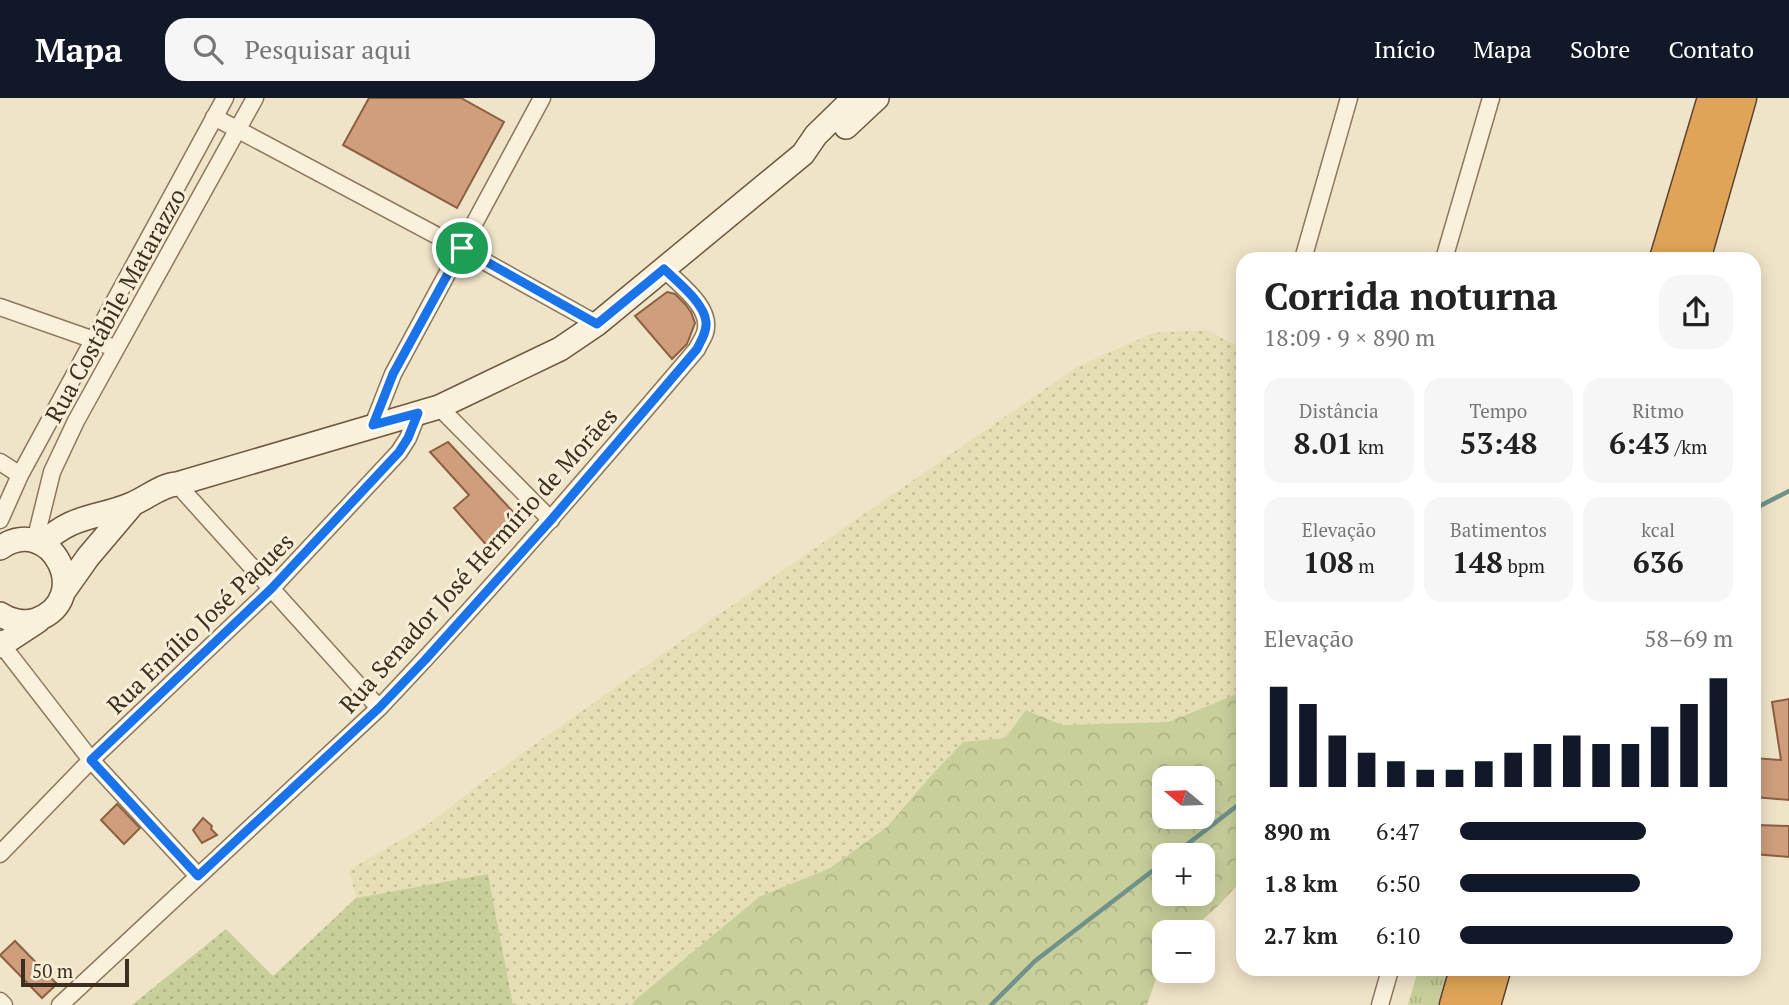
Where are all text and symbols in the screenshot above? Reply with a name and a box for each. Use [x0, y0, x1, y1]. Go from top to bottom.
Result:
search box [165, 18, 655, 81]
text: Mapa [35, 28, 123, 71]
icon: search [189, 30, 227, 68]
text: Pesquisar aqui [245, 32, 411, 66]
text: Início [1374, 33, 1435, 65]
text: Mapa [1473, 33, 1532, 65]
text: Sobre [1570, 33, 1630, 65]
text: Contato [1668, 33, 1754, 65]
street label: Rua Costábile Matarazzo [37, 182, 193, 428]
pin [432, 218, 492, 278]
icon: arrive [443, 229, 481, 267]
text: Corrida noturna [1264, 271, 1558, 321]
button: share [1659, 275, 1733, 349]
text: 18:09 · 9 × 890 m [1264, 322, 1435, 353]
text: Distância [1299, 398, 1379, 423]
text: Tempo [1470, 398, 1527, 423]
text: Ritmo [1632, 398, 1684, 423]
street label: Rua Senador José Hermírio de Morães [332, 400, 624, 720]
text: 8.01 [1294, 423, 1353, 463]
text: 53:48 [1459, 423, 1538, 463]
text: 6:43 [1609, 423, 1670, 463]
text: km [1353, 434, 1384, 459]
text: /km [1670, 434, 1707, 459]
text: Elevação [1302, 517, 1376, 542]
text: Batimentos [1450, 517, 1547, 542]
text: kcal [1641, 517, 1675, 542]
street label: Rua Emílio José Paques [100, 525, 300, 721]
text: 108 [1303, 542, 1354, 582]
text: 148 [1452, 542, 1503, 582]
text: 636 [1633, 542, 1684, 582]
text: m [1354, 553, 1375, 578]
text: bpm [1503, 553, 1545, 578]
text: Elevação [1264, 623, 1354, 654]
text: 58–69 m [1644, 623, 1733, 654]
north arrow [1152, 766, 1214, 830]
map controls [1152, 766, 1215, 983]
text: 890 m [1264, 816, 1330, 847]
text: 6:47 [1376, 816, 1420, 847]
button: + [1152, 843, 1215, 906]
text: 1.8 km [1264, 868, 1338, 899]
text: 6:50 [1376, 868, 1420, 899]
button: − [1152, 920, 1215, 983]
text: 2.7 km [1264, 920, 1338, 951]
text: 6:10 [1376, 920, 1420, 951]
scale bar [21, 956, 130, 988]
text: 50 m [32, 958, 73, 983]

